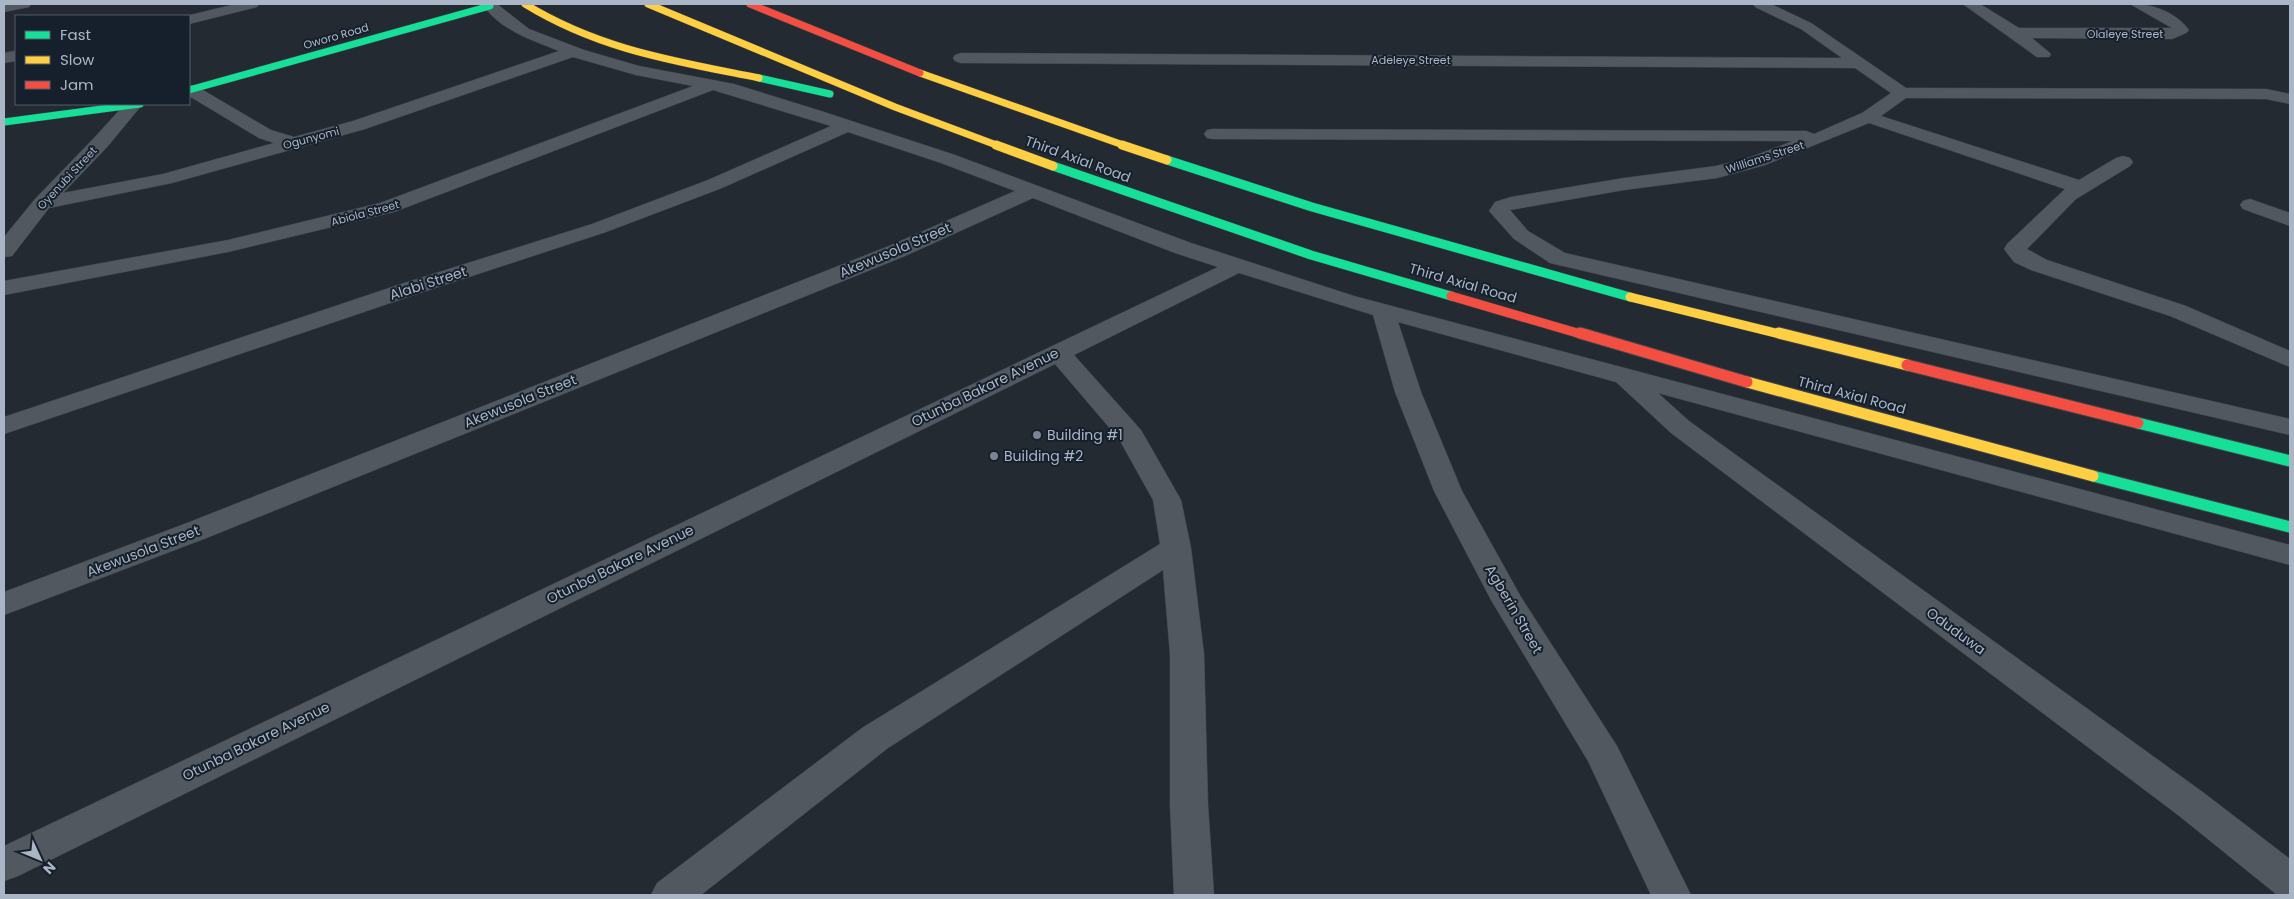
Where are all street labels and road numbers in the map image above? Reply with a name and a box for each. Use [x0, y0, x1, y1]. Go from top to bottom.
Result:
street label: Oworo Road [301, 19, 371, 53]
street label: Olaleye Street [2087, 26, 2163, 42]
street label: Adeleye Street [1371, 52, 1451, 68]
street label: Ogunyomi [281, 123, 341, 153]
street label: Third Axial Road [1022, 131, 1134, 187]
street label: Williams Street [1724, 137, 1806, 177]
street label: Oyenubi Street [34, 143, 100, 213]
street label: Abiola Street [329, 196, 401, 230]
street label: Akewusola Street [836, 217, 954, 283]
street label: Third Axial Road [1407, 258, 1519, 308]
street label: Alabi Street [387, 261, 469, 305]
street label: Otunba Bakare Avenue [908, 342, 1062, 431]
street label: Akewusola Street [461, 369, 579, 433]
street label: Third Axial Road [1796, 371, 1908, 419]
street label: Otunba Bakare Avenue [543, 519, 697, 608]
street label: Akewusola Street [84, 520, 202, 582]
street label: Agberin Street [1480, 561, 1548, 657]
street label: Oduduwa [1922, 603, 1990, 659]
street label: Otunba Bakare Avenue [179, 696, 333, 785]

